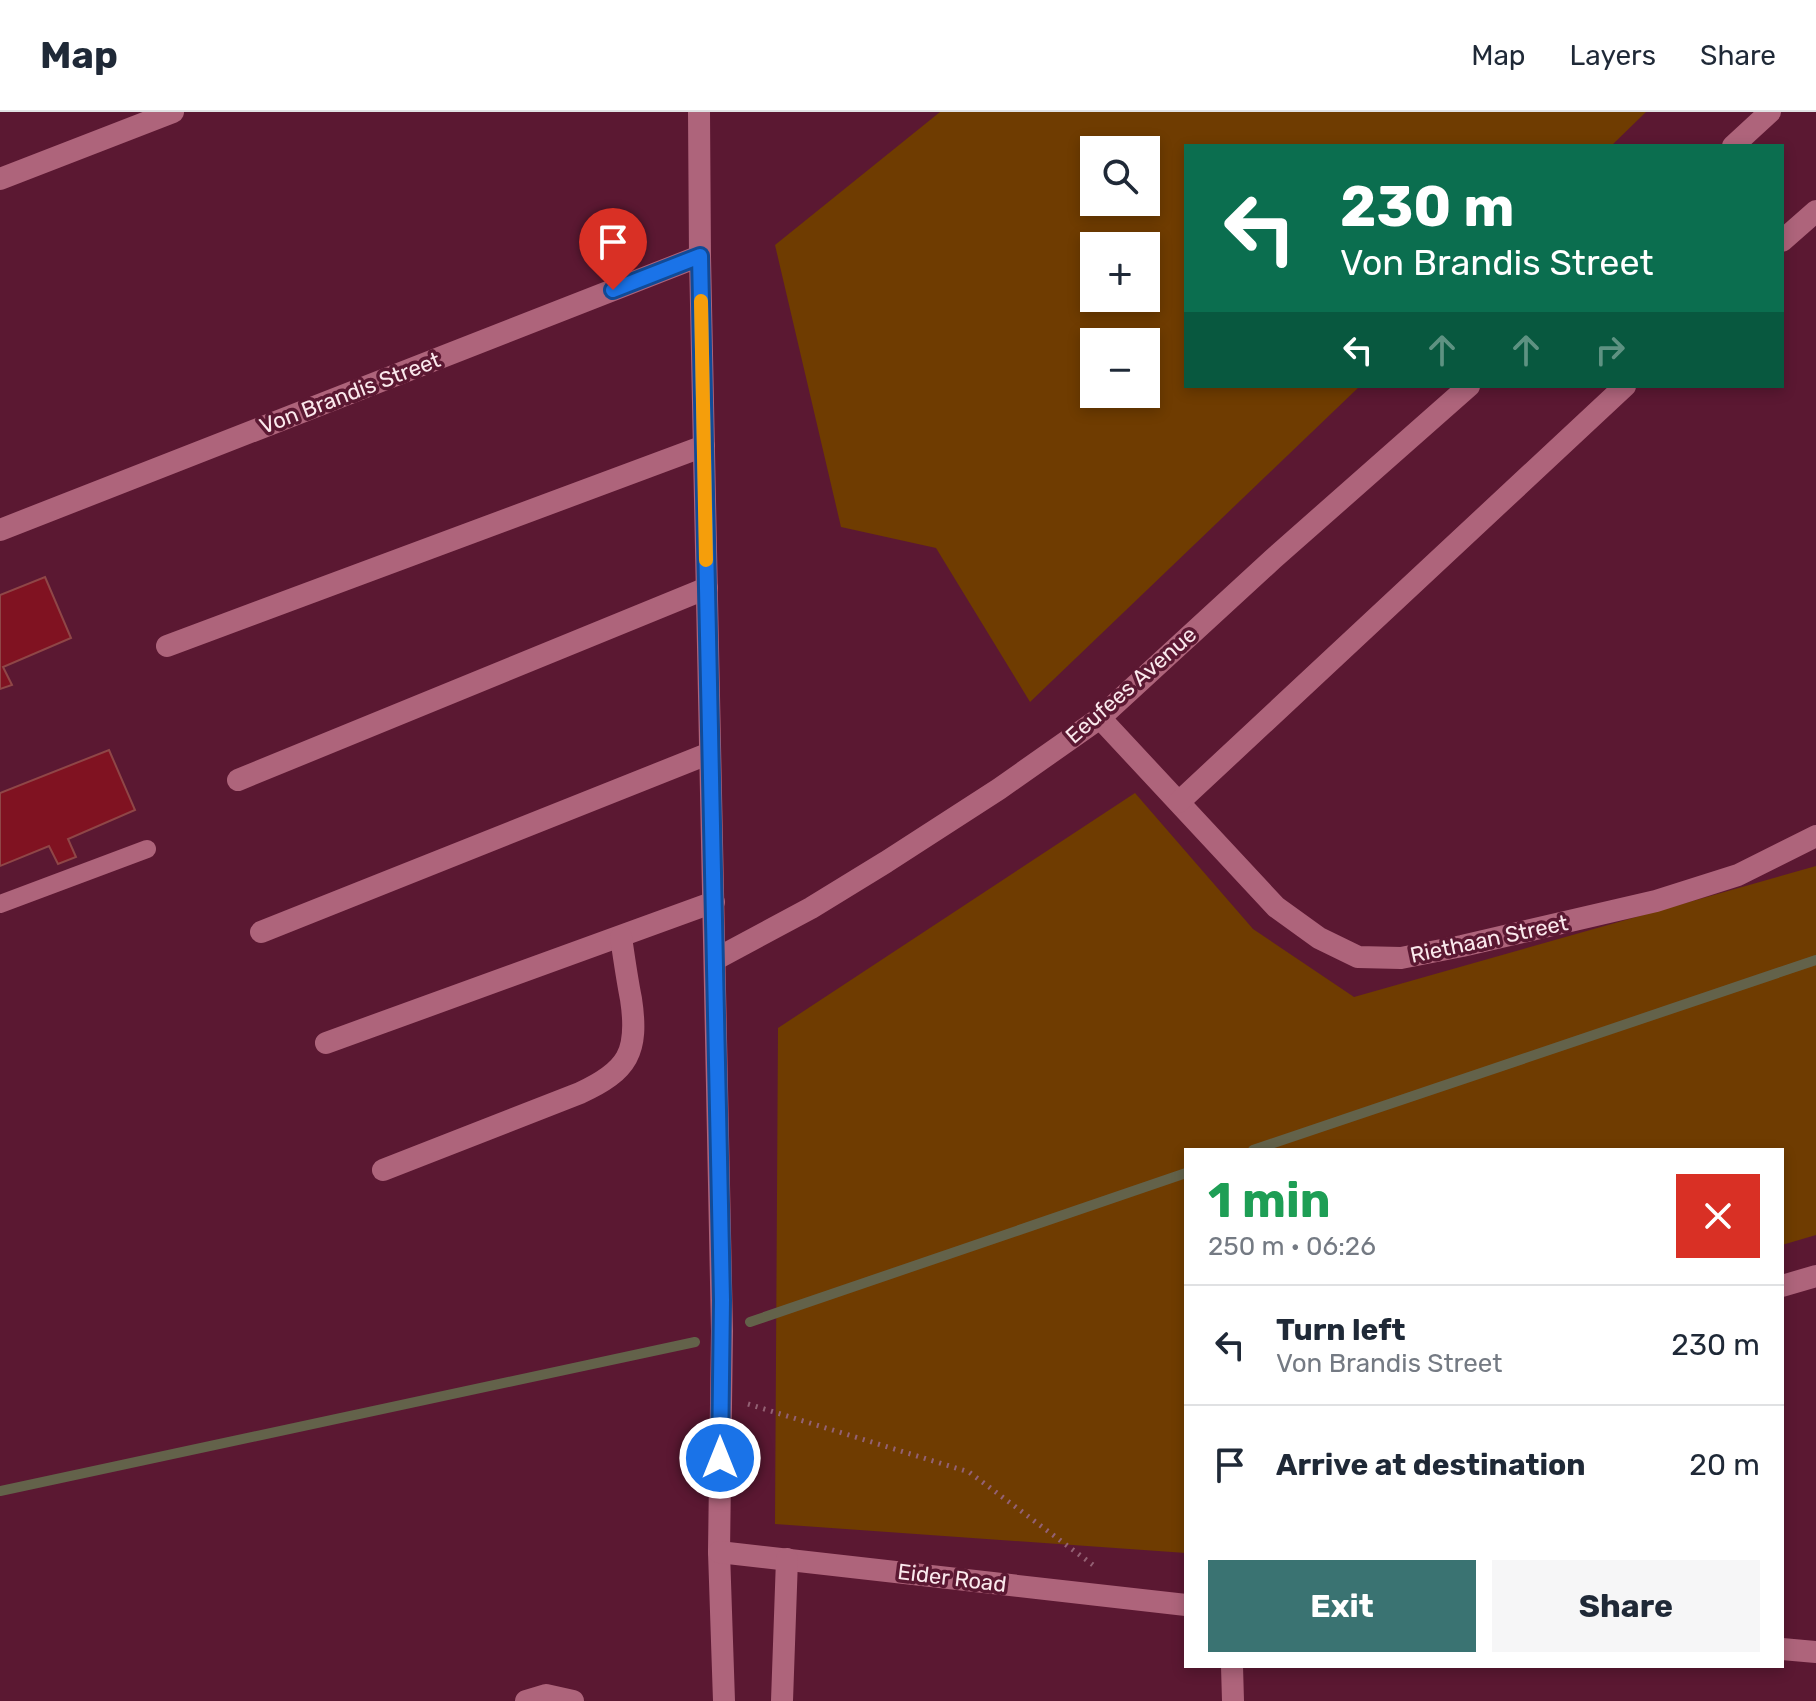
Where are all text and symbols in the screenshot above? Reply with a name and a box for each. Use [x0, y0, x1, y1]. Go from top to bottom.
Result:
text: Map [40, 32, 118, 78]
text: Map [1471, 39, 1526, 72]
text: Layers [1570, 39, 1656, 72]
text: Share [1700, 39, 1776, 72]
map controls [1080, 136, 1160, 408]
button: search [1080, 136, 1160, 216]
text: 230 m [1340, 174, 1515, 240]
icon: left [1208, 176, 1312, 280]
pin [579, 208, 647, 290]
icon: arrive [591, 220, 635, 264]
button: + [1080, 232, 1160, 312]
text: Von Brandis Street [1340, 241, 1654, 284]
button: − [1080, 328, 1160, 408]
icon: left [1336, 328, 1380, 372]
icon: ahead [1420, 328, 1464, 372]
icon: ahead [1504, 328, 1548, 372]
icon: right [1588, 328, 1632, 372]
street label: Von Brandis Street [256, 346, 445, 440]
street label: Eeufees Avenue [1060, 621, 1202, 749]
street label: Riethaan Street [1408, 909, 1571, 969]
text: 1 min [1208, 1172, 1331, 1229]
button: close [1676, 1174, 1760, 1258]
text: 250 m · 06:26 [1208, 1231, 1376, 1262]
text: Turn left [1276, 1312, 1406, 1348]
icon: left [1208, 1323, 1252, 1367]
text: 230 m [1671, 1327, 1760, 1363]
text: Von Brandis Street [1276, 1348, 1502, 1379]
position arrow [678, 1416, 762, 1500]
icon: arrive [1208, 1443, 1252, 1487]
text: Arrive at destination [1276, 1447, 1586, 1483]
text: 20 m [1689, 1447, 1760, 1483]
street label: Eider Road [896, 1558, 1008, 1598]
button: Exit [1208, 1560, 1476, 1652]
button: Share [1492, 1560, 1760, 1652]

